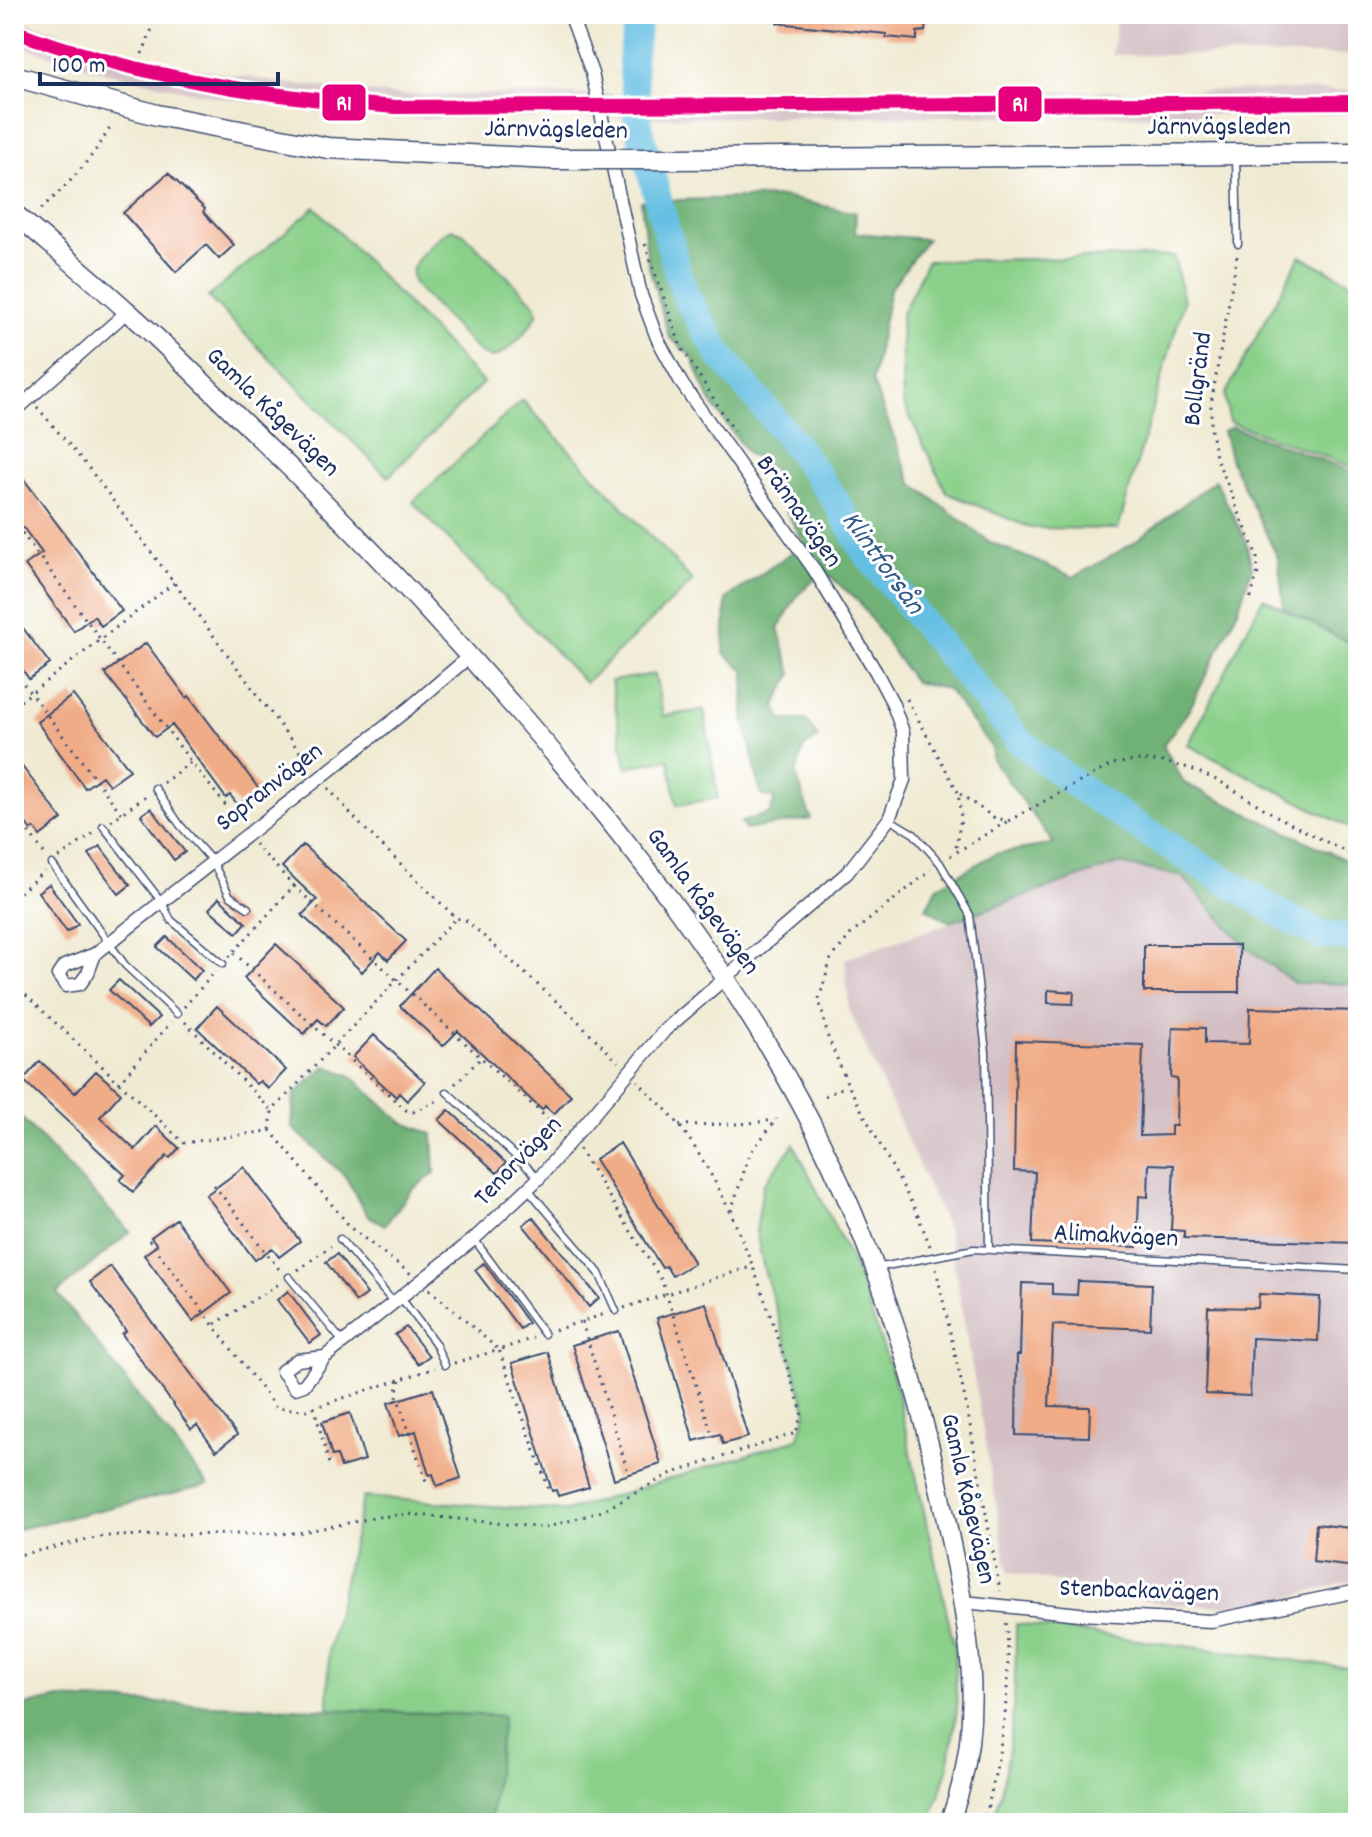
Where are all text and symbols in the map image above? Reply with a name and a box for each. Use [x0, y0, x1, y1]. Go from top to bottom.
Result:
scale bar [40, 36, 278, 86]
text: 100 m [52, 50, 105, 84]
line badge: R1 [321, 83, 367, 122]
line badge: R1 [997, 85, 1043, 123]
text: R1 [336, 90, 352, 121]
text: R1 [1012, 91, 1028, 122]
street label: Järnvägsleden [1147, 110, 1291, 147]
street label: Järnvägsleden [484, 111, 628, 151]
street label: Bollgränd [1175, 330, 1223, 428]
street label: Gamla Kågevägen [197, 339, 347, 487]
street label: Brännavägen [746, 448, 850, 576]
water label: Klintforsån [830, 504, 933, 625]
street label: Sopranvägen [208, 734, 332, 842]
street label: Gamla Kågevägen [636, 821, 768, 983]
street label: Tenorvägen [466, 1108, 572, 1216]
street label: Alimakvägen [1053, 1215, 1179, 1259]
street label: Gamla Kågevägen [929, 1410, 1005, 1588]
street label: Stenbackavägen [1058, 1571, 1220, 1613]

